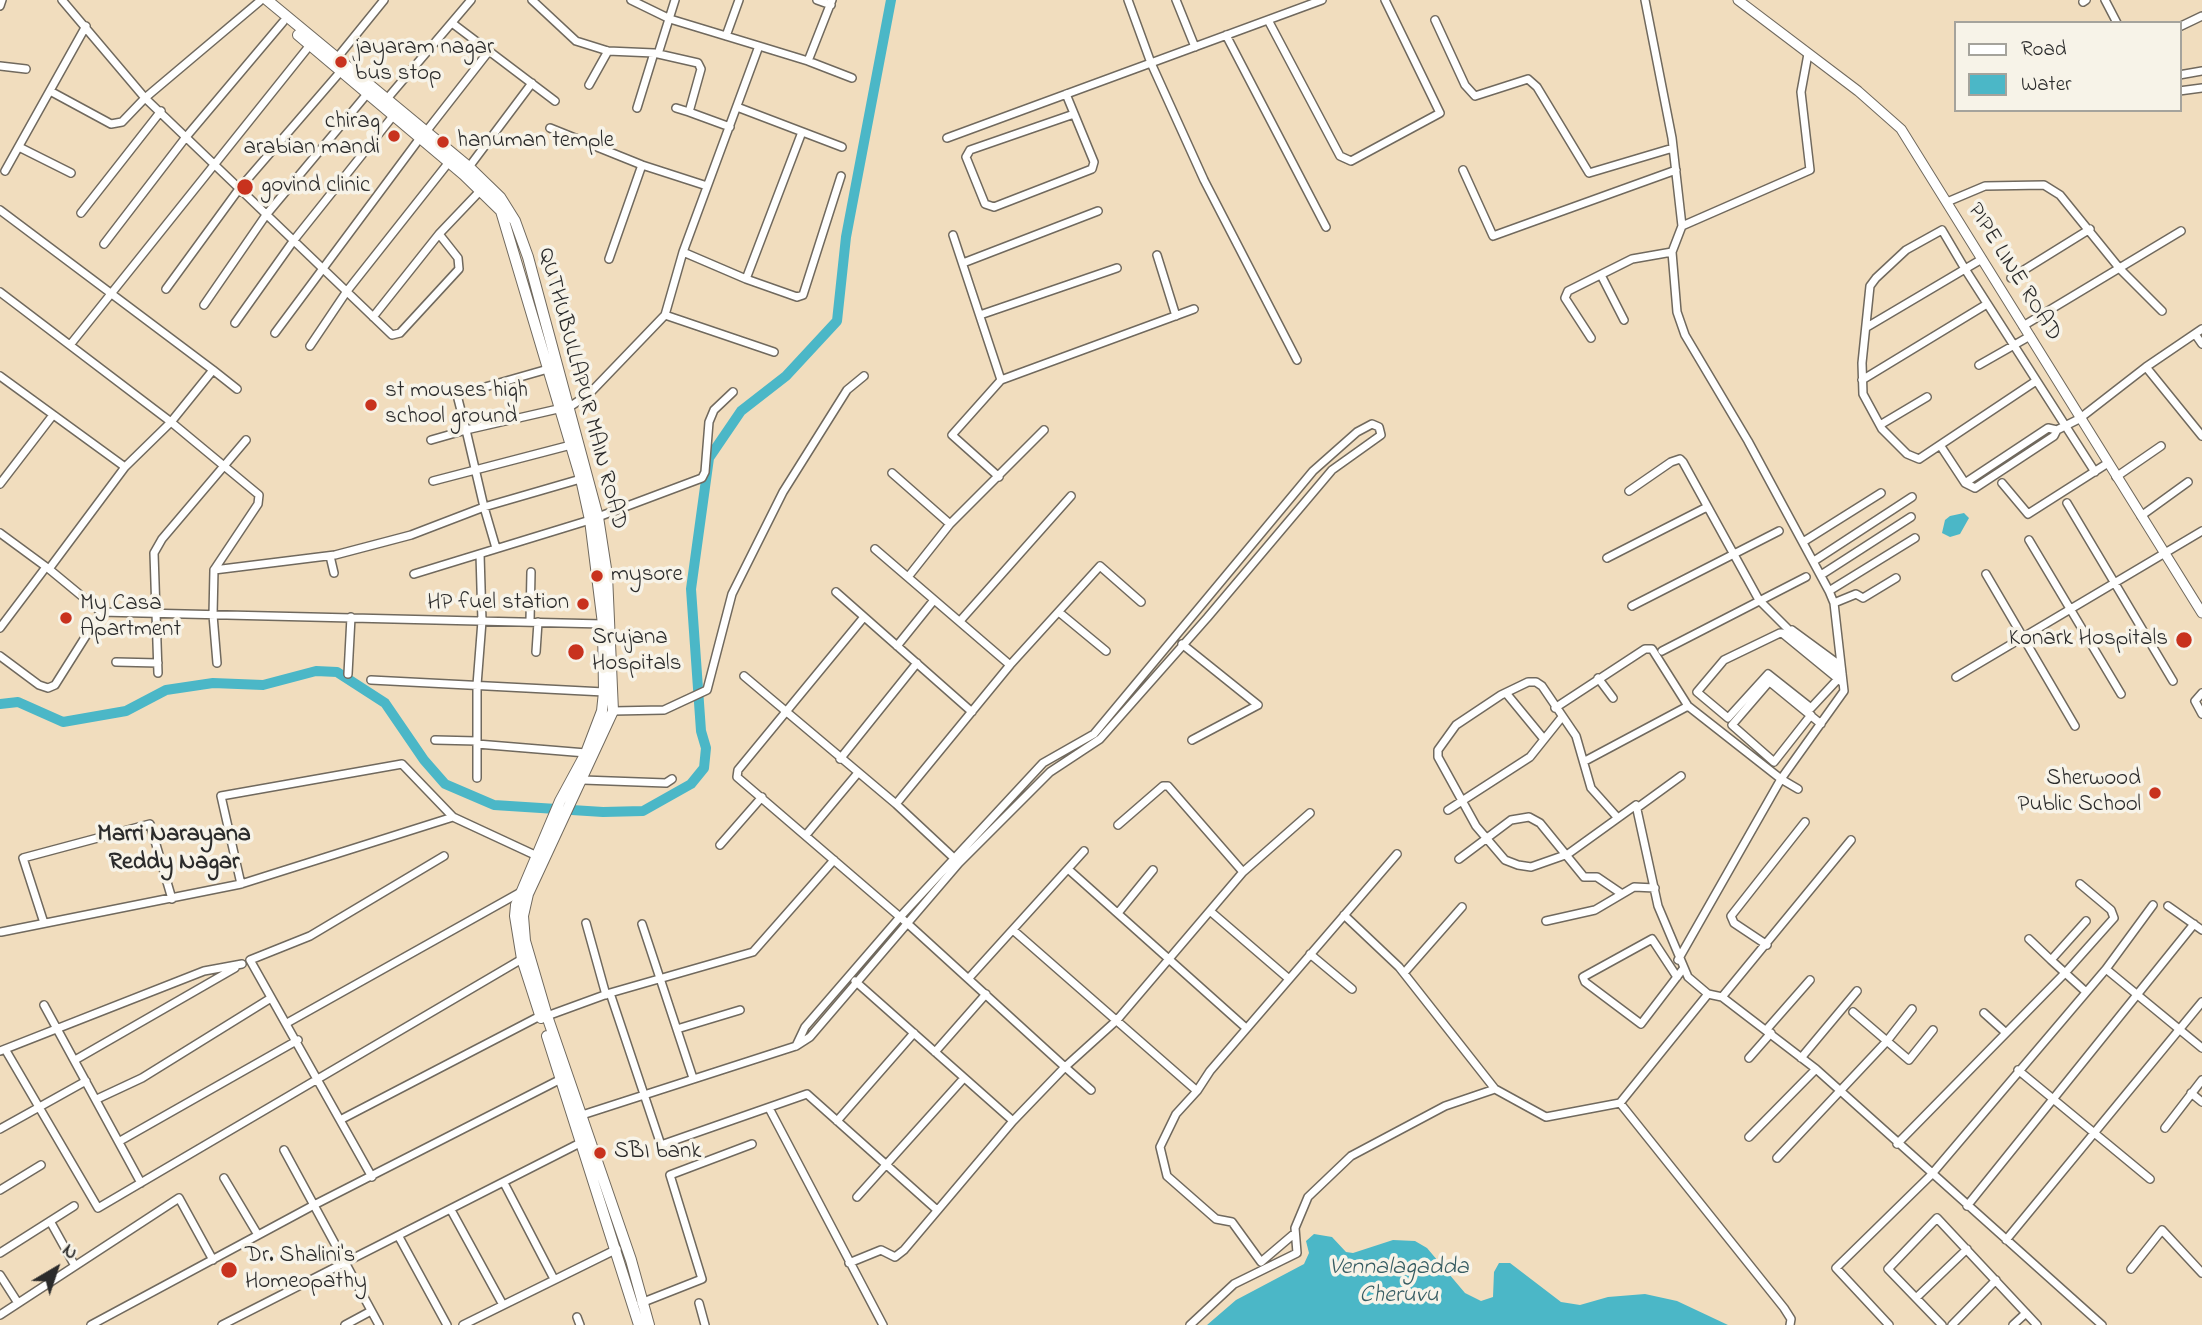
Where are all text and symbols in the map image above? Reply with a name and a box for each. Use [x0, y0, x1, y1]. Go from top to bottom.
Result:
legend [1954, 21, 2181, 112]
place label: jayaram nagar bus stop [355, 35, 494, 89]
text: Road [2021, 35, 2067, 65]
marker: jayaram nagar bus stop [333, 54, 349, 70]
text: Water [2021, 70, 2072, 100]
place label: chirag arabian mandi [244, 109, 380, 163]
marker: chirag arabian mandi [386, 128, 402, 144]
place label: hanuman temple [457, 128, 614, 156]
marker: hanuman temple [435, 134, 451, 150]
place label: govind clinic [261, 173, 370, 201]
marker: govind clinic [235, 177, 255, 197]
street label: PIPE LINE ROAD [1960, 199, 2066, 347]
street label: QUTHUBULLAPUR MAIN ROAD [530, 245, 632, 533]
place label: st mouses high school ground [385, 378, 528, 432]
marker: st mouses high school ground [363, 397, 379, 413]
place label: mysore [611, 562, 683, 590]
marker: mysore [589, 568, 605, 584]
place label: HP fuel station [427, 590, 569, 618]
place label: My Casa Apartment [80, 591, 181, 645]
marker: HP fuel station [575, 596, 591, 612]
marker: My Casa Apartment [58, 610, 74, 626]
place label: Srujana Hospitals [592, 625, 681, 679]
place label: Konark Hospitals [2009, 626, 2168, 654]
marker: Konark Hospitals [2174, 630, 2194, 650]
marker: Srujana Hospitals [566, 642, 586, 662]
place label: Sherwood Public School [2018, 766, 2141, 820]
marker: Sherwood Public School [2147, 785, 2163, 801]
district label: Marri Narayana Reddy Nagar [97, 822, 251, 878]
place label: SBI bank [614, 1139, 701, 1167]
marker: SBI bank [592, 1145, 608, 1161]
north arrow [21, 1234, 91, 1304]
text: N [56, 1238, 83, 1267]
place label: Dr. Shalini's Homeopathy [245, 1243, 367, 1297]
water label: Vennalagadda Cheruvu [1329, 1255, 1469, 1311]
marker: Dr. Shalini's Homeopathy [219, 1260, 239, 1280]

